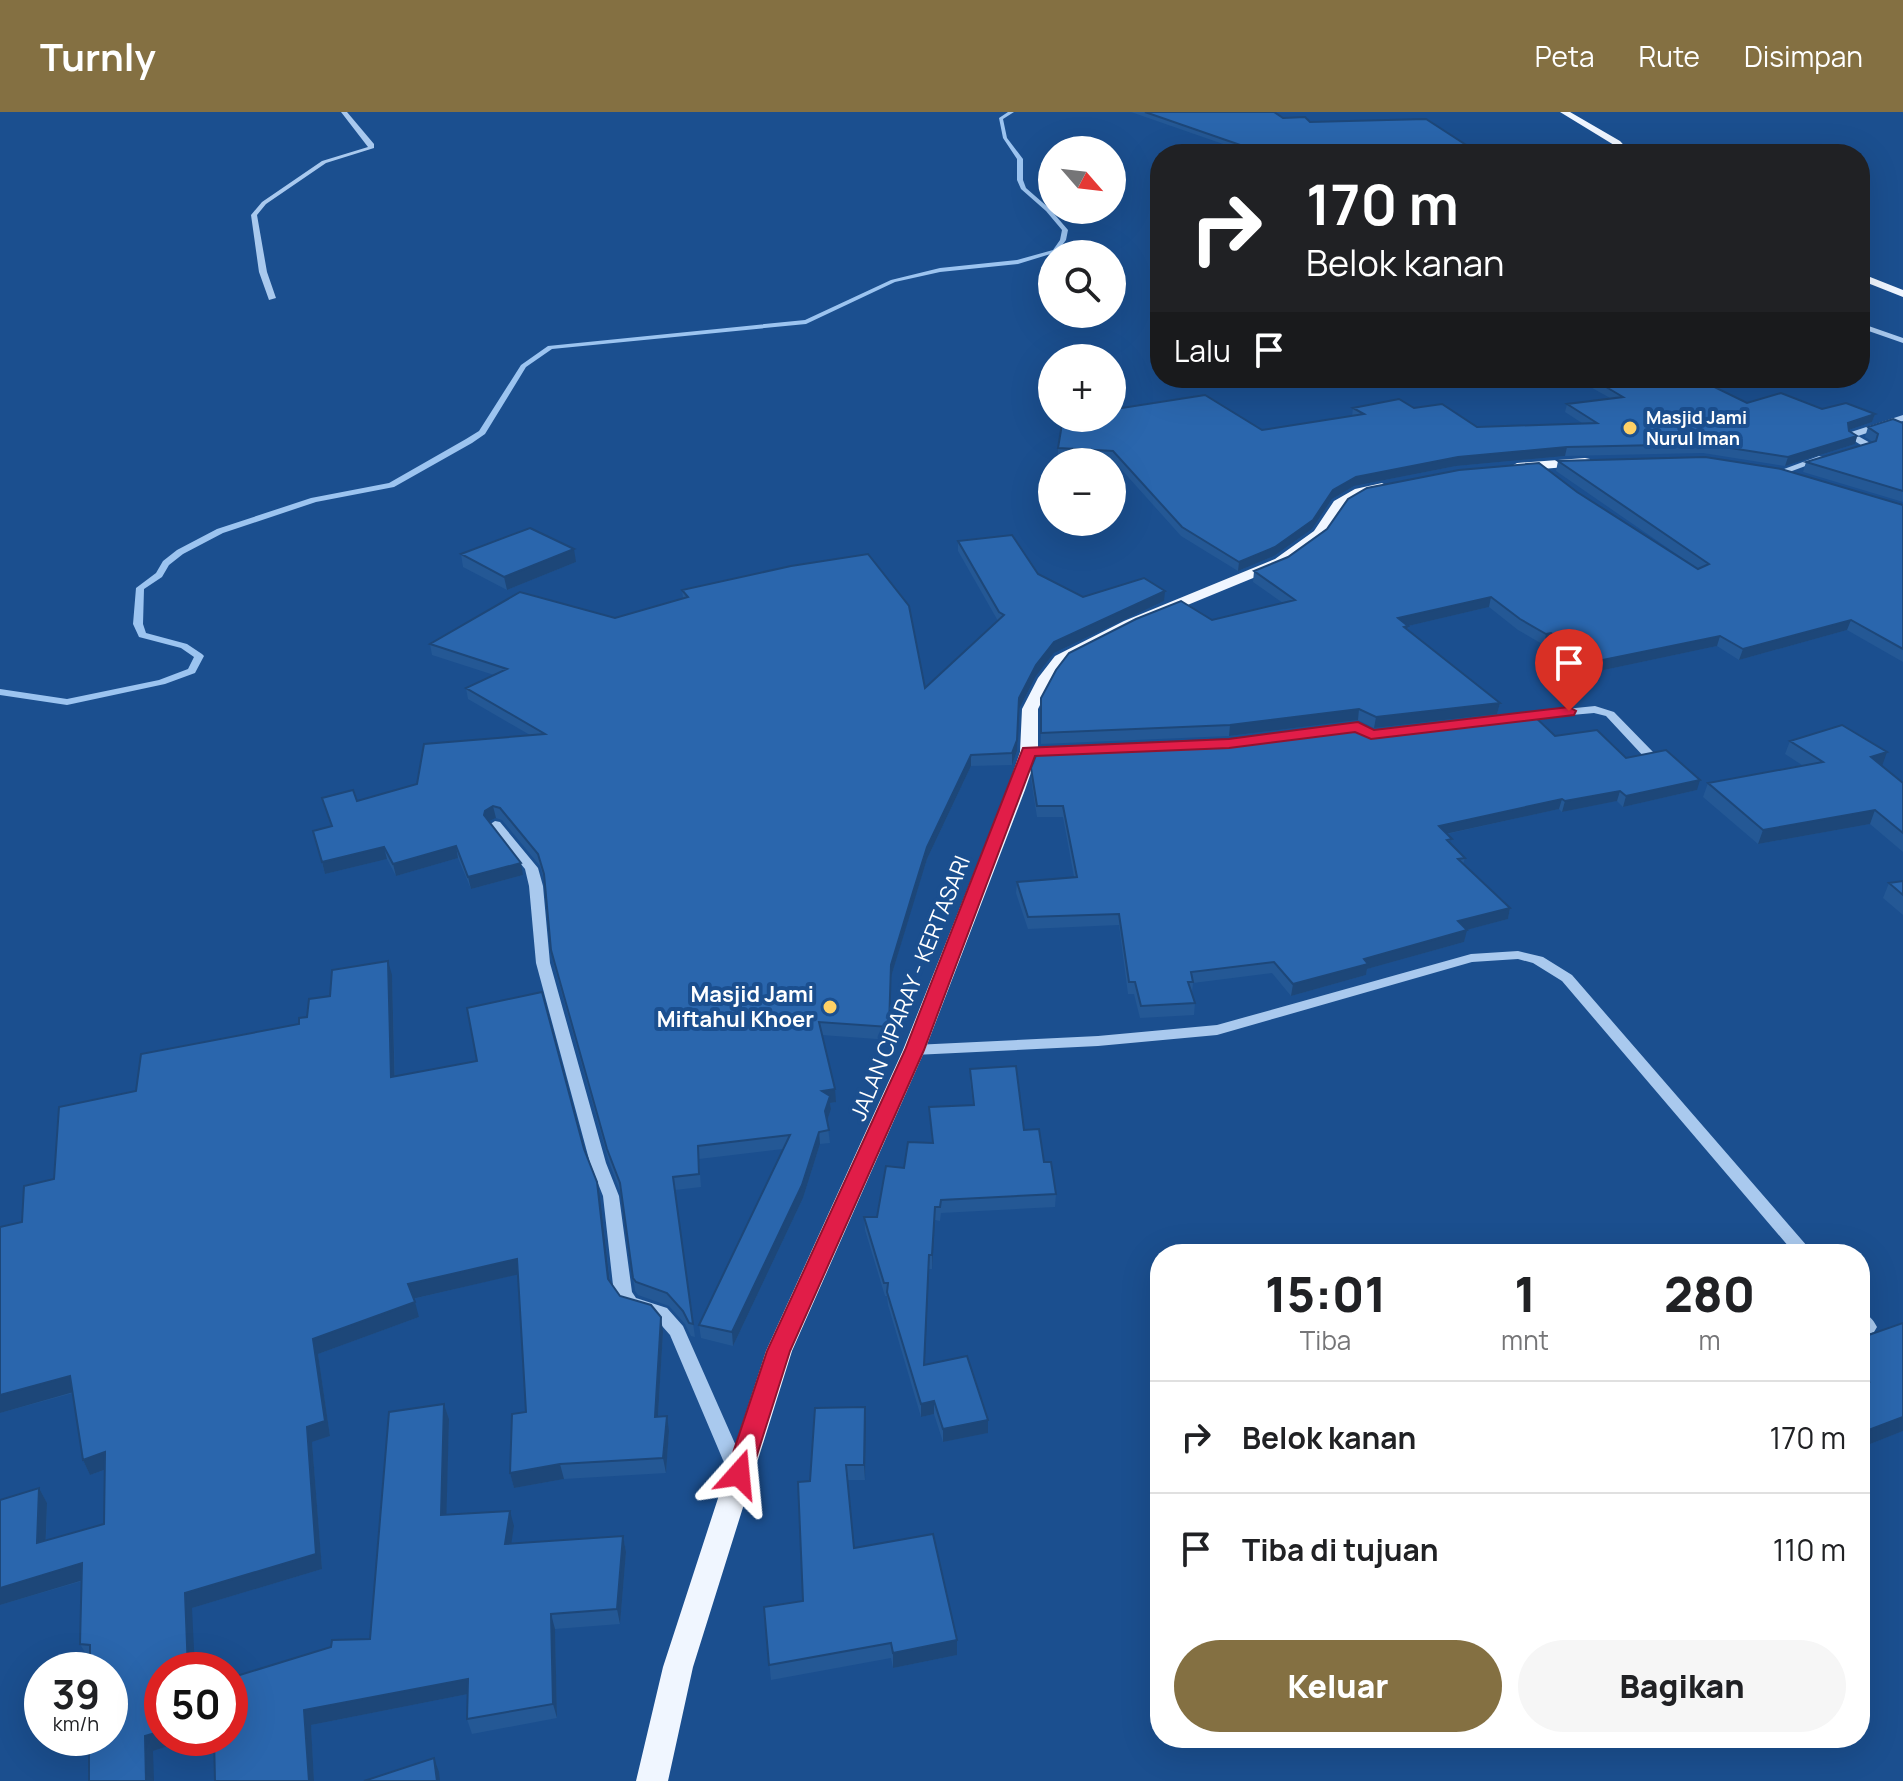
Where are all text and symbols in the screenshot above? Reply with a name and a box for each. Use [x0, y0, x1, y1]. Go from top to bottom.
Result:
text: Turnly [40, 30, 156, 82]
text: Peta [1535, 37, 1595, 75]
text: Rute [1639, 37, 1700, 75]
text: Disimpan [1744, 37, 1863, 75]
north arrow [1038, 136, 1126, 224]
map controls [1038, 136, 1126, 536]
text: 170 m [1306, 165, 1459, 242]
icon: right [1174, 176, 1278, 280]
text: Belok kanan [1306, 238, 1505, 287]
button: search [1038, 240, 1126, 328]
icon: arrive [1247, 328, 1291, 372]
text: Lalu [1174, 330, 1231, 371]
button: + [1038, 344, 1126, 432]
place label: Masjid Jami Nurul Iman [1646, 405, 1747, 450]
marker: Masjid Jami Nurul Iman [1621, 419, 1639, 437]
button: − [1038, 448, 1126, 536]
pin [1535, 629, 1603, 711]
icon: arrive [1547, 641, 1591, 685]
street label: JALAN CIPARAY - KERTASARI [843, 851, 977, 1125]
place label: Masjid Jami Miftahul Khoer [657, 979, 814, 1034]
marker: Masjid Jami Miftahul Khoer [821, 998, 839, 1016]
text: 15:01 [1265, 1261, 1386, 1326]
text: 1 [1514, 1261, 1536, 1326]
text: 280 [1664, 1261, 1755, 1326]
text: Tiba [1300, 1322, 1351, 1358]
text: mnt [1501, 1322, 1549, 1358]
text: m [1698, 1322, 1721, 1358]
icon: right [1174, 1415, 1218, 1459]
text: Belok kanan [1242, 1417, 1416, 1458]
text: 170 m [1769, 1417, 1846, 1458]
position arrow [697, 1432, 781, 1516]
icon: arrive [1174, 1527, 1218, 1571]
text: Tiba di tujuan [1242, 1529, 1439, 1570]
text: 110 m [1773, 1529, 1846, 1570]
button: Keluar [1174, 1640, 1502, 1732]
button: Bagikan [1518, 1640, 1846, 1732]
speed limit sign: 50 [144, 1652, 248, 1756]
text: 39 [52, 1666, 100, 1721]
text: km/h [53, 1710, 99, 1737]

